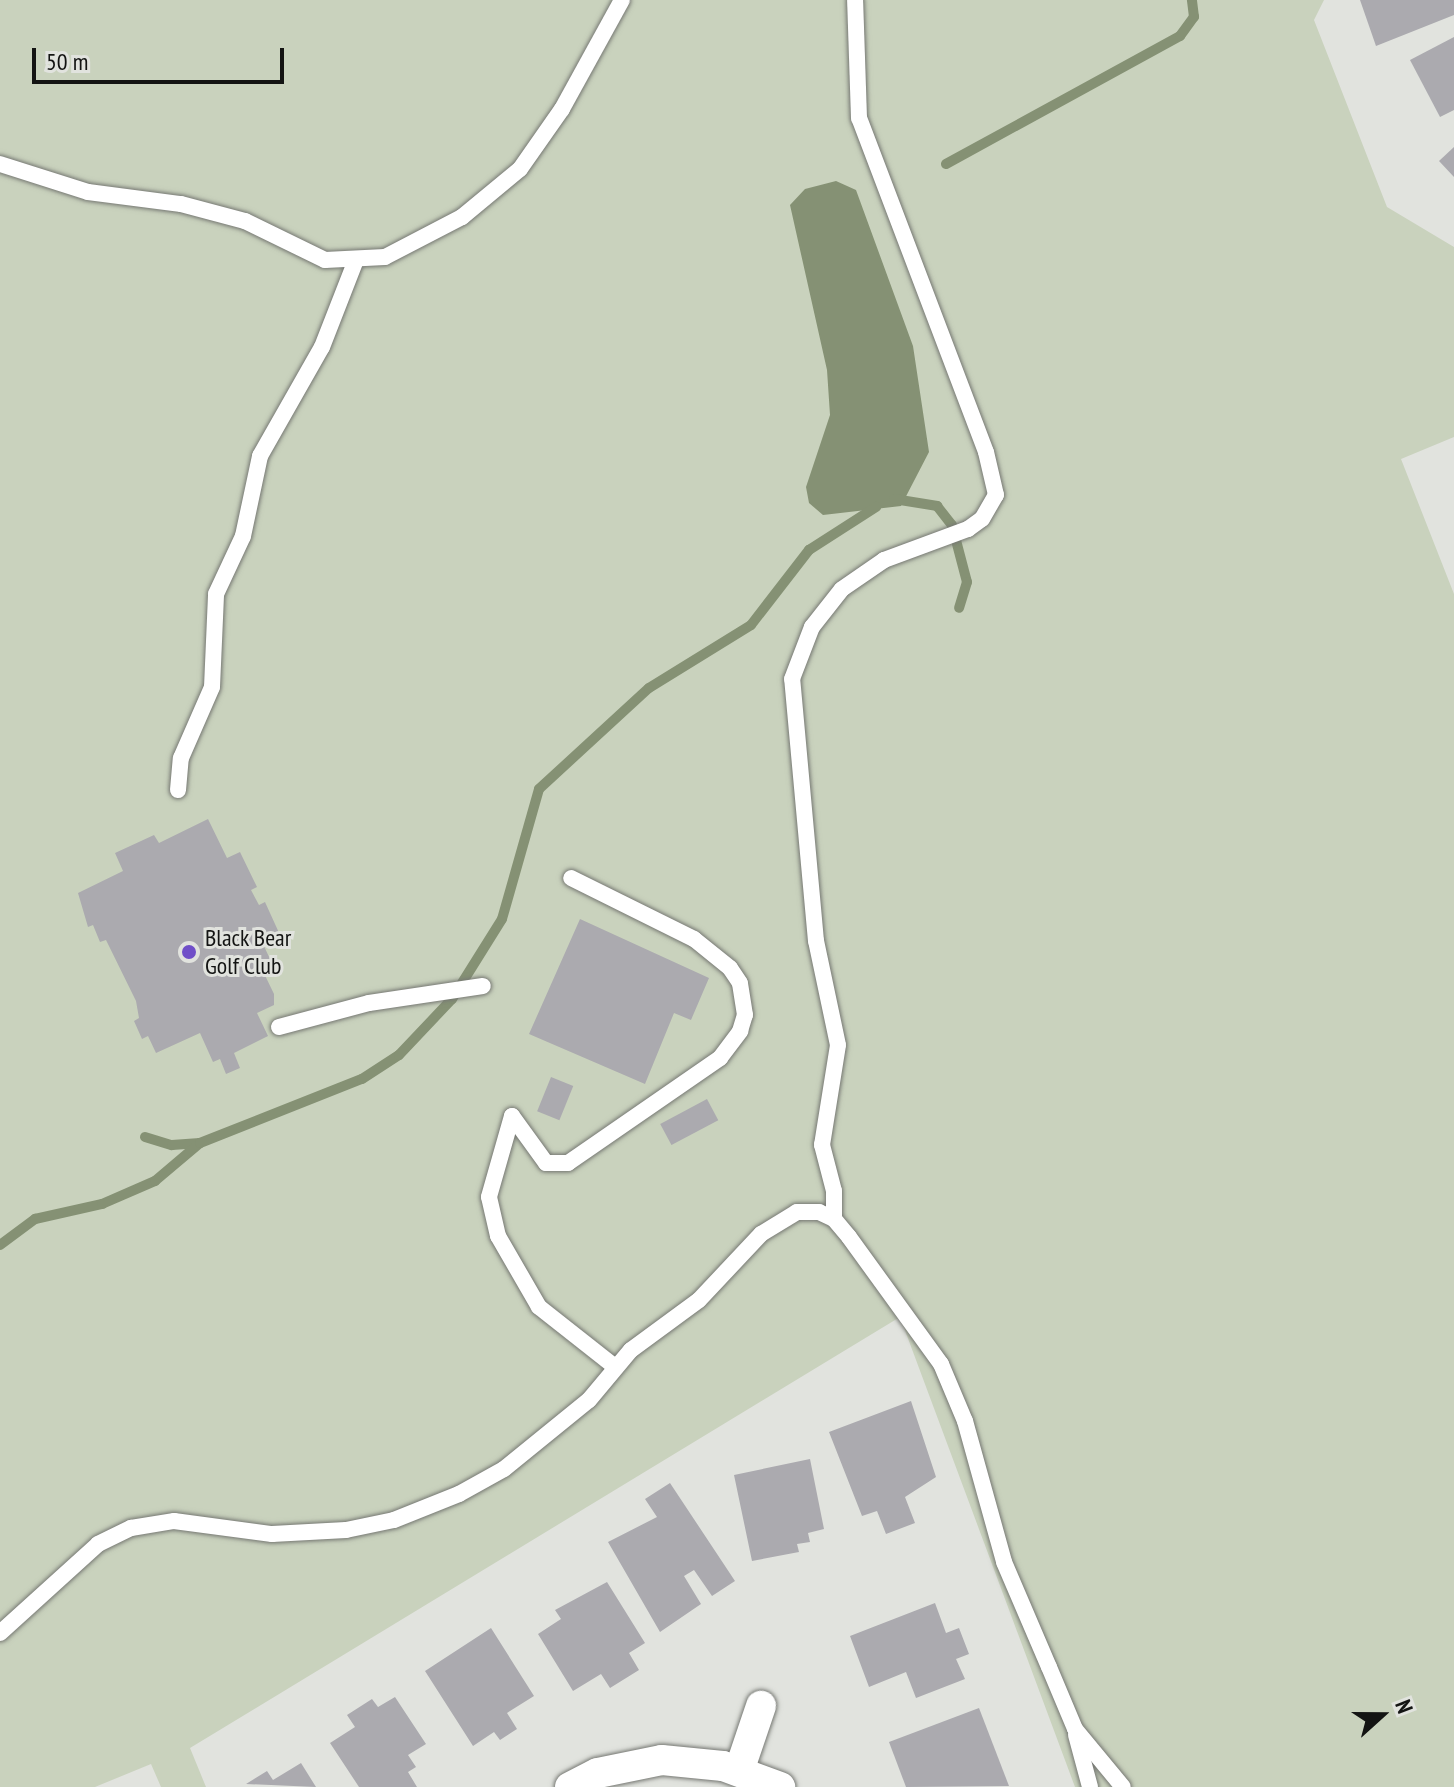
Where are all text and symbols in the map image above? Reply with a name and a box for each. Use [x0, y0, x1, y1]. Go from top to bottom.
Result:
scale bar [36, 32, 288, 82]
text: 50 m [46, 46, 88, 77]
place label: Black Bear Golf Club [205, 924, 292, 980]
marker: Black Bear Golf Club [180, 943, 198, 961]
north arrow [1342, 1675, 1422, 1755]
text: N [1389, 1696, 1420, 1717]

